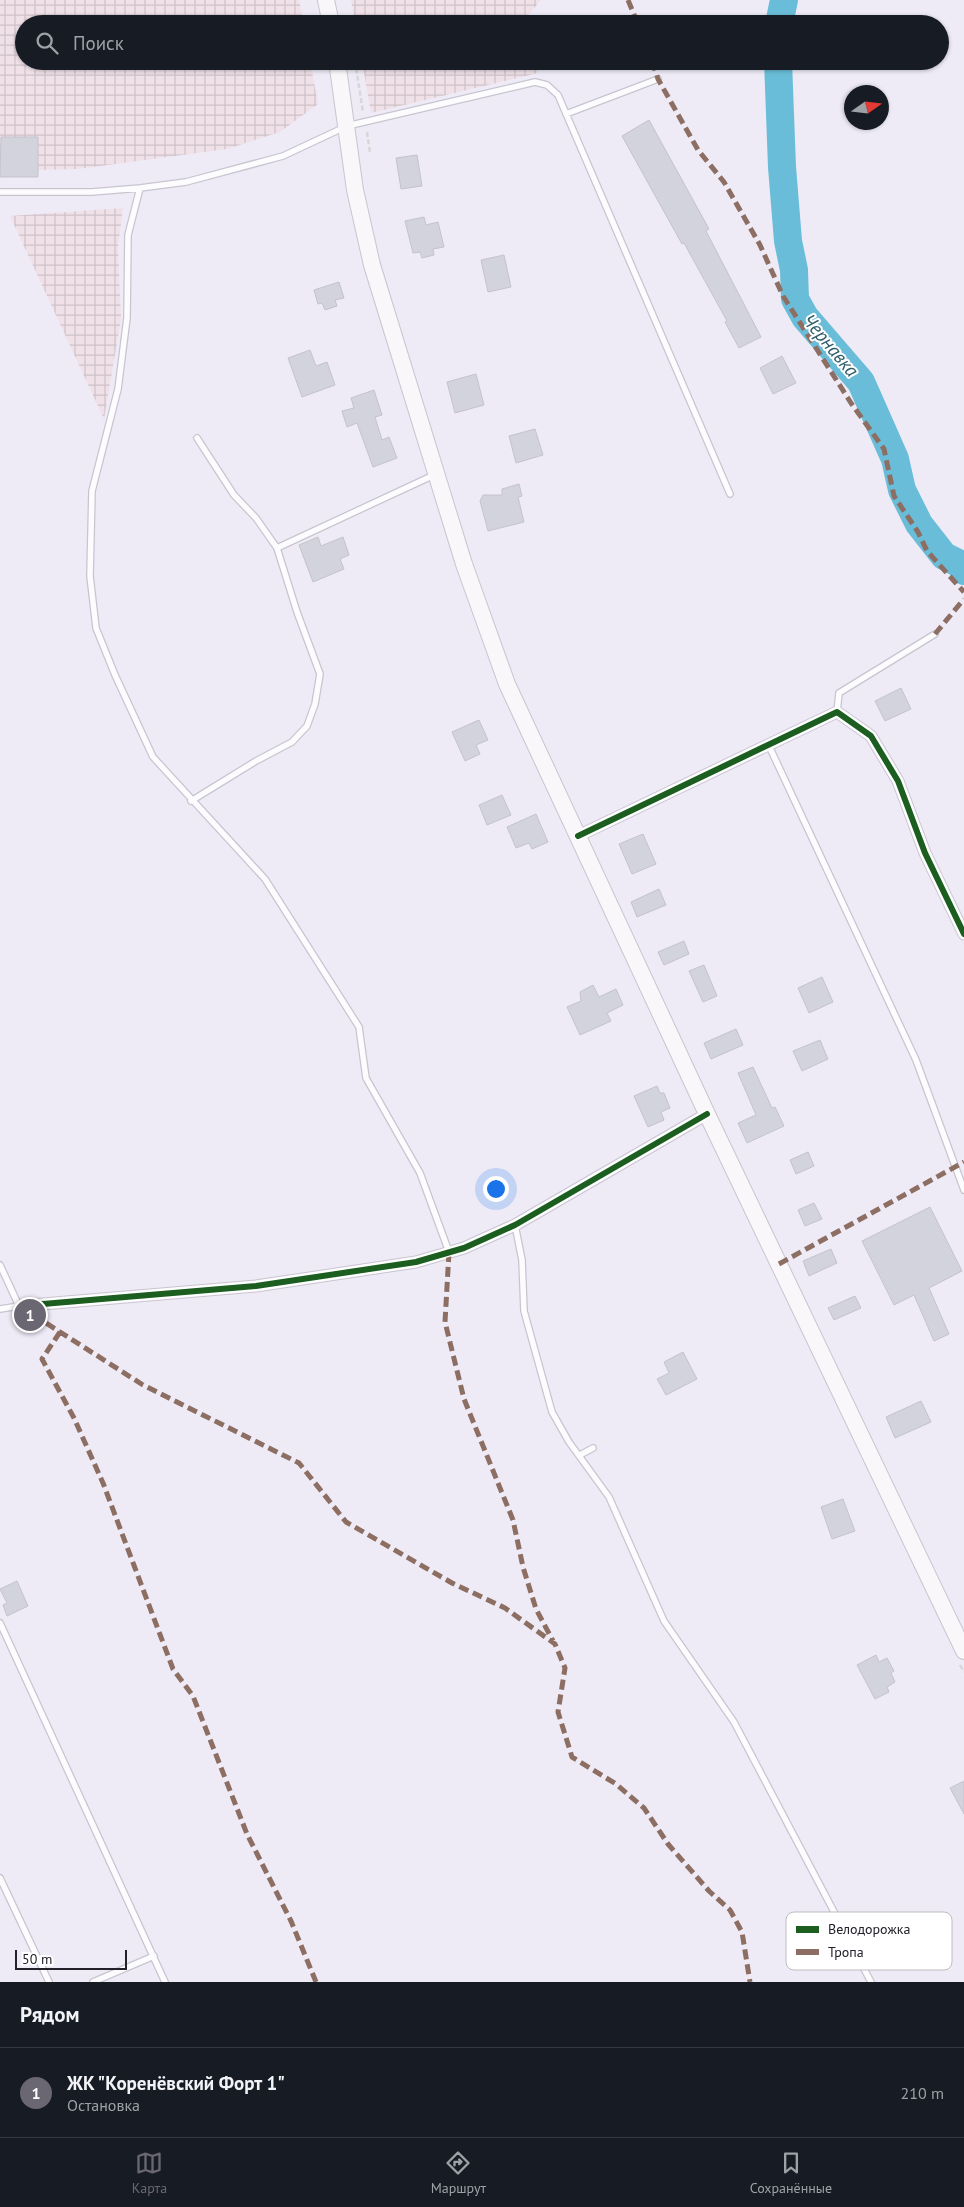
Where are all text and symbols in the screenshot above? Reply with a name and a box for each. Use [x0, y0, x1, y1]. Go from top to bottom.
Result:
search box [15, 15, 949, 70]
icon: search [33, 29, 61, 57]
text: Поиск [73, 31, 124, 55]
north arrow [844, 85, 889, 130]
water label: Чернавка [798, 309, 865, 382]
your location [483, 1176, 509, 1202]
pin: 1 [14, 1296, 46, 1334]
legend [786, 1912, 952, 1970]
text: Велодорожка [828, 1920, 910, 1938]
text: Тропа [828, 1943, 864, 1961]
scale bar [15, 1947, 128, 1970]
text: 50 m [22, 1950, 52, 1968]
text: Рядом [20, 2001, 79, 2028]
text: ЖК "Коренёвский Форт 1" [67, 2071, 285, 2095]
text: 1 [31, 2083, 41, 2103]
text: 210 m [901, 2083, 944, 2103]
text: Остановка [67, 2095, 140, 2115]
tab: Карта [132, 2149, 167, 2197]
tab: Маршрут [431, 2149, 486, 2197]
tab: Сохранённые [750, 2149, 832, 2197]

